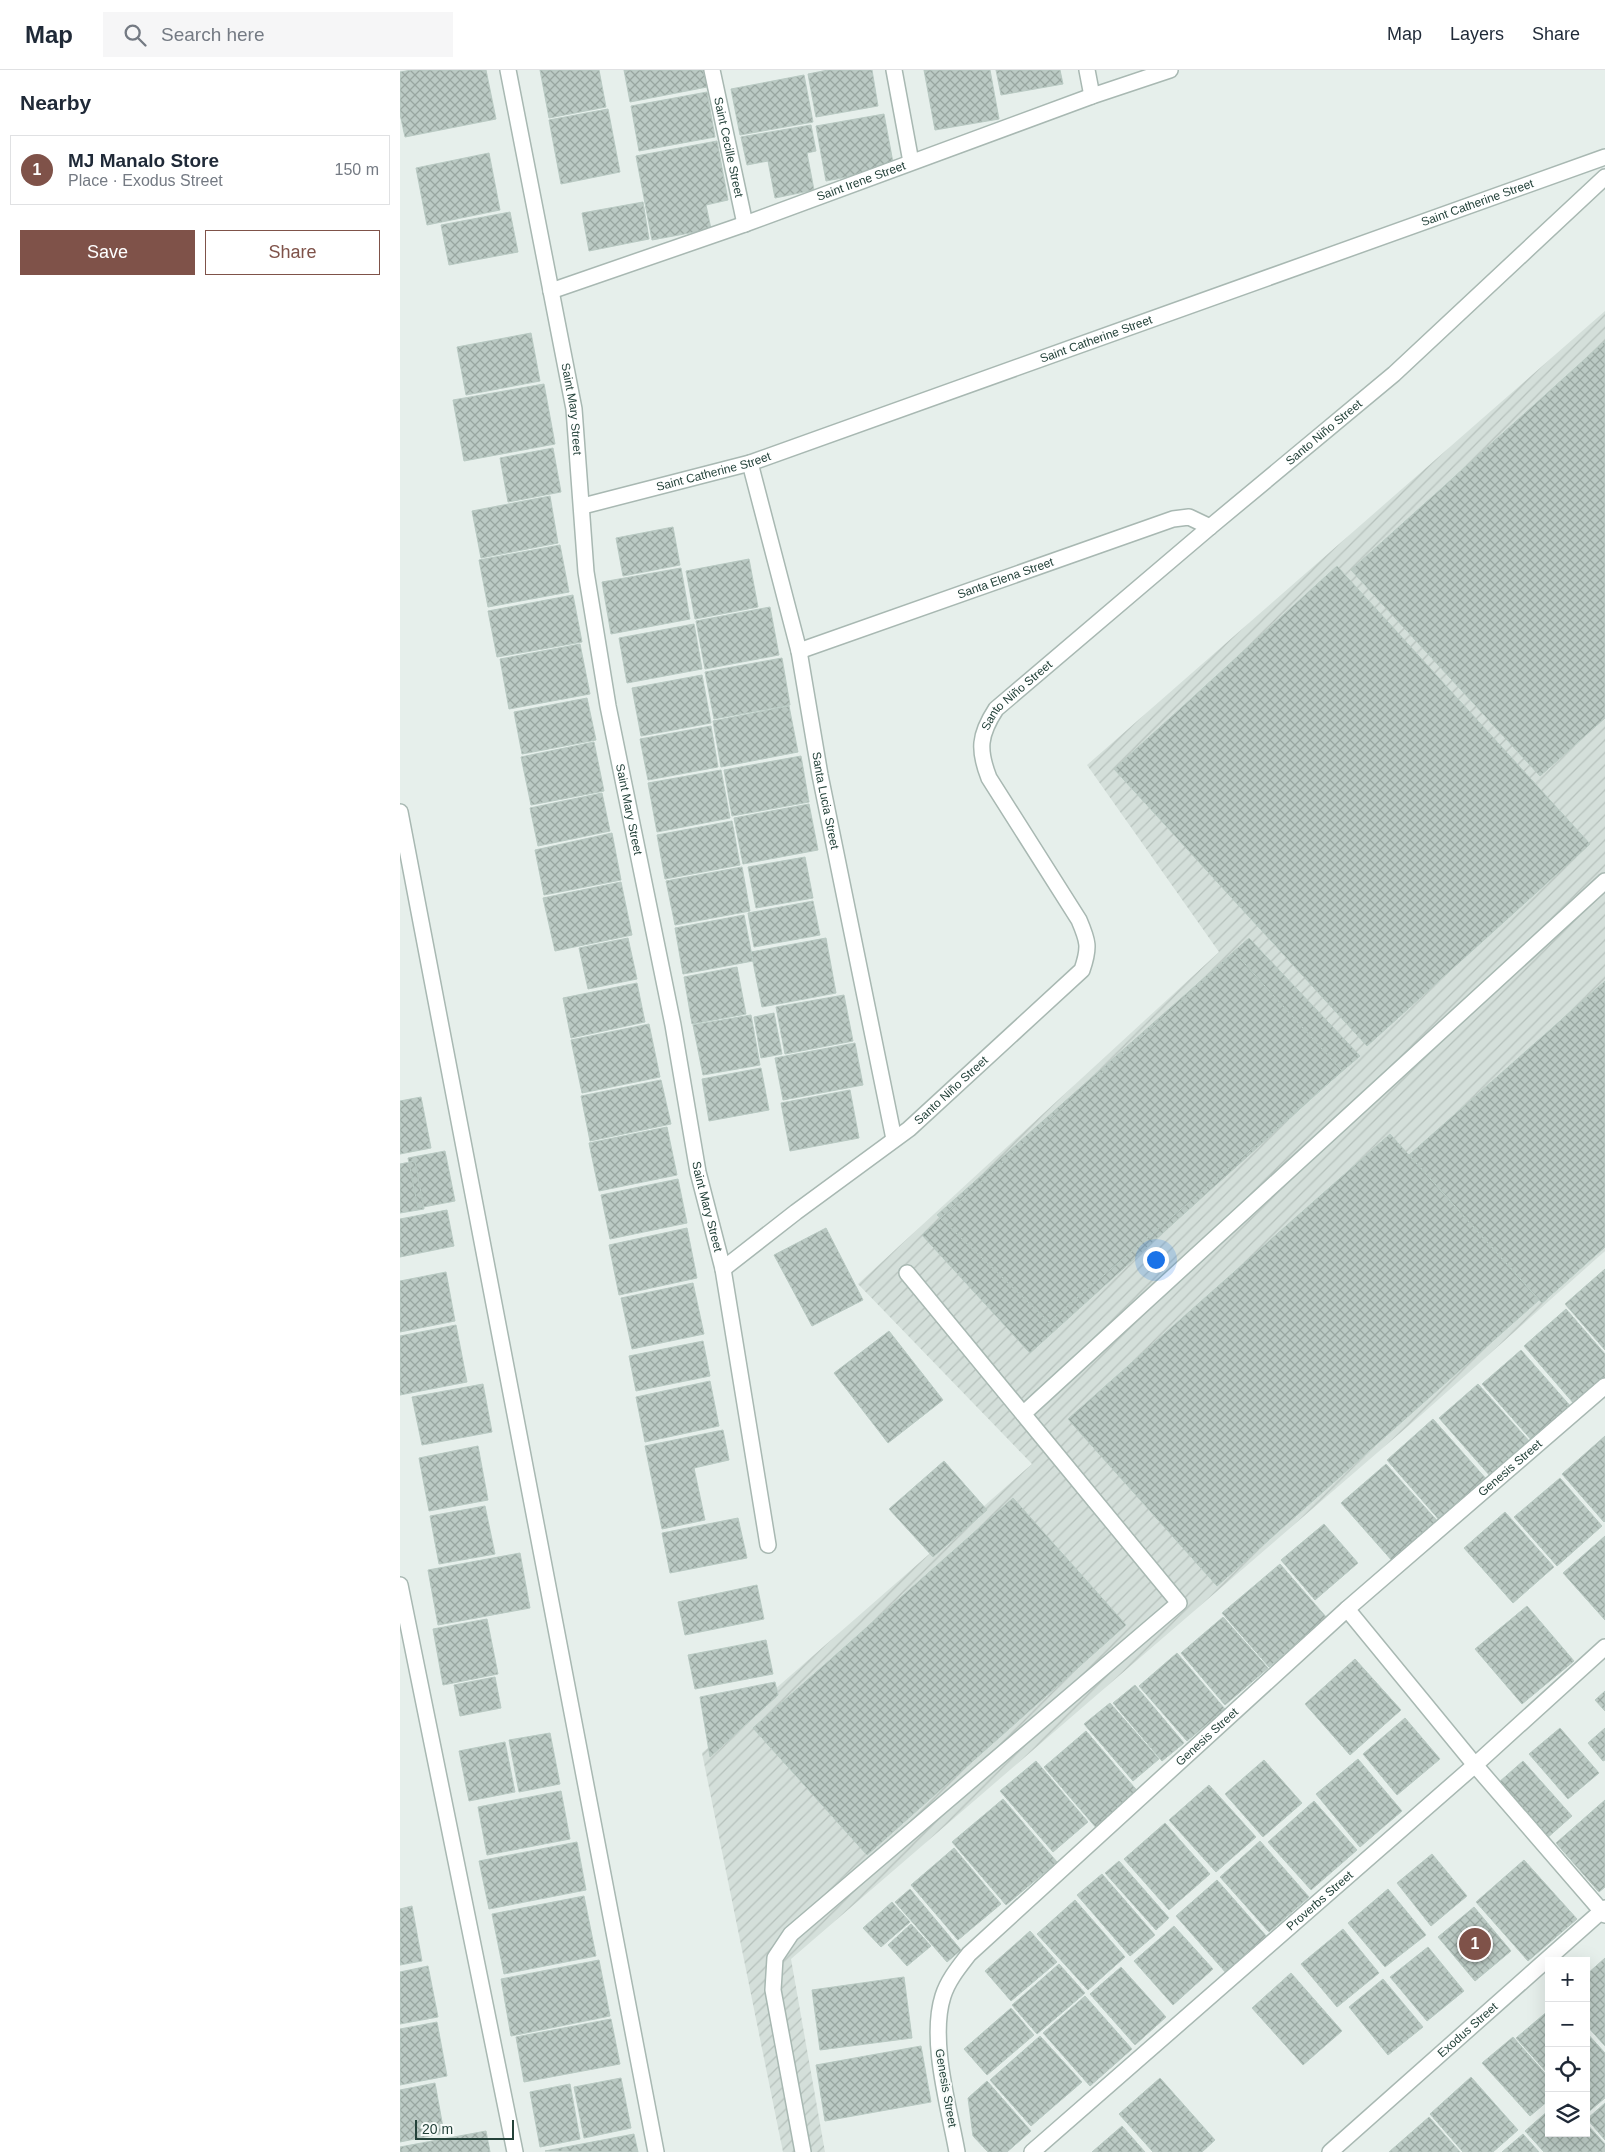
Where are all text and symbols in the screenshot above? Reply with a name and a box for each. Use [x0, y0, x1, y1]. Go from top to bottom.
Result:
search box [103, 12, 453, 57]
text: Map [25, 21, 73, 48]
icon: search [121, 21, 149, 49]
text: Search here [161, 24, 265, 45]
text: Map [1387, 24, 1422, 44]
text: Layers [1450, 24, 1504, 44]
text: Share [1532, 24, 1580, 44]
text: Nearby [20, 91, 91, 114]
street label: Saint Cecille Street [711, 96, 746, 199]
text: MJ Manalo Store [68, 150, 219, 171]
street label: Saint Irene Street [815, 158, 908, 204]
text: 1 [33, 161, 41, 178]
text: 150 m [335, 161, 379, 178]
text: Place · Exodus Street [68, 172, 223, 189]
street label: Saint Catherine Street [1419, 176, 1536, 229]
button: Save [20, 230, 195, 275]
button: Share [205, 230, 380, 275]
street label: Saint Catherine Street [1038, 312, 1155, 366]
street label: Saint Mary Street [558, 362, 584, 456]
street label: Santo Niño Street [1283, 396, 1365, 468]
street label: Saint Catherine Street [655, 449, 773, 494]
street label: Santa Elena Street [956, 554, 1056, 602]
street label: Santo Niño Street [978, 657, 1055, 733]
street label: Santa Lucia Street [809, 751, 842, 851]
street label: Saint Mary Street [613, 762, 645, 857]
street label: Santo Niño Street [911, 1053, 991, 1128]
street label: Saint Mary Street [689, 1160, 725, 1254]
your location [1143, 1247, 1169, 1273]
street label: Genesis Street [1475, 1436, 1545, 1499]
street label: Genesis Street [1173, 1704, 1242, 1769]
street label: Proverbs Street [1284, 1868, 1356, 1933]
pin: 1 [1459, 1925, 1491, 1963]
map controls [1545, 1957, 1590, 2137]
button: + [1545, 1957, 1590, 2002]
street label: Exodus Street [1435, 1999, 1501, 2060]
button: − [1545, 2002, 1590, 2047]
button: locate [1545, 2047, 1590, 2092]
street label: Genesis Street [932, 2048, 960, 2129]
button: layers [1545, 2092, 1590, 2137]
scale bar [415, 2117, 514, 2140]
text: 20 m [422, 2121, 453, 2137]

